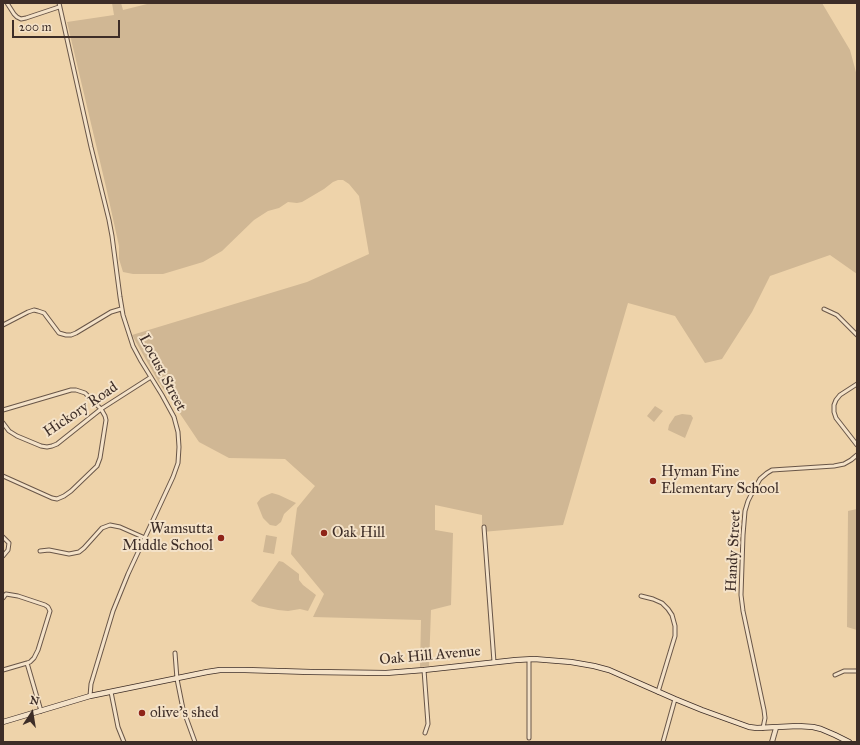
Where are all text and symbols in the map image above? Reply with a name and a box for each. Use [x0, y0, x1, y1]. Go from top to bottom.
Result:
scale bar [14, 12, 122, 38]
text: 200 m [19, 20, 52, 34]
street label: Locust Street [134, 332, 190, 414]
street label: Hickory Road [40, 379, 122, 441]
place label: Hyman Fine Elementary School [661, 463, 779, 498]
marker: Hyman Fine Elementary School [648, 476, 658, 486]
street label: Handy Street [723, 509, 745, 593]
place label: Wamsutta Middle School [122, 520, 213, 555]
place label: Oak Hill [332, 524, 385, 542]
marker: Oak Hill [319, 528, 329, 538]
marker: Wamsutta Middle School [216, 533, 226, 543]
street label: Oak Hill Avenue [379, 643, 481, 669]
north arrow [12, 693, 52, 733]
text: N [29, 693, 41, 708]
place label: olive's shed [150, 704, 219, 722]
marker: olive's shed [137, 708, 147, 718]

